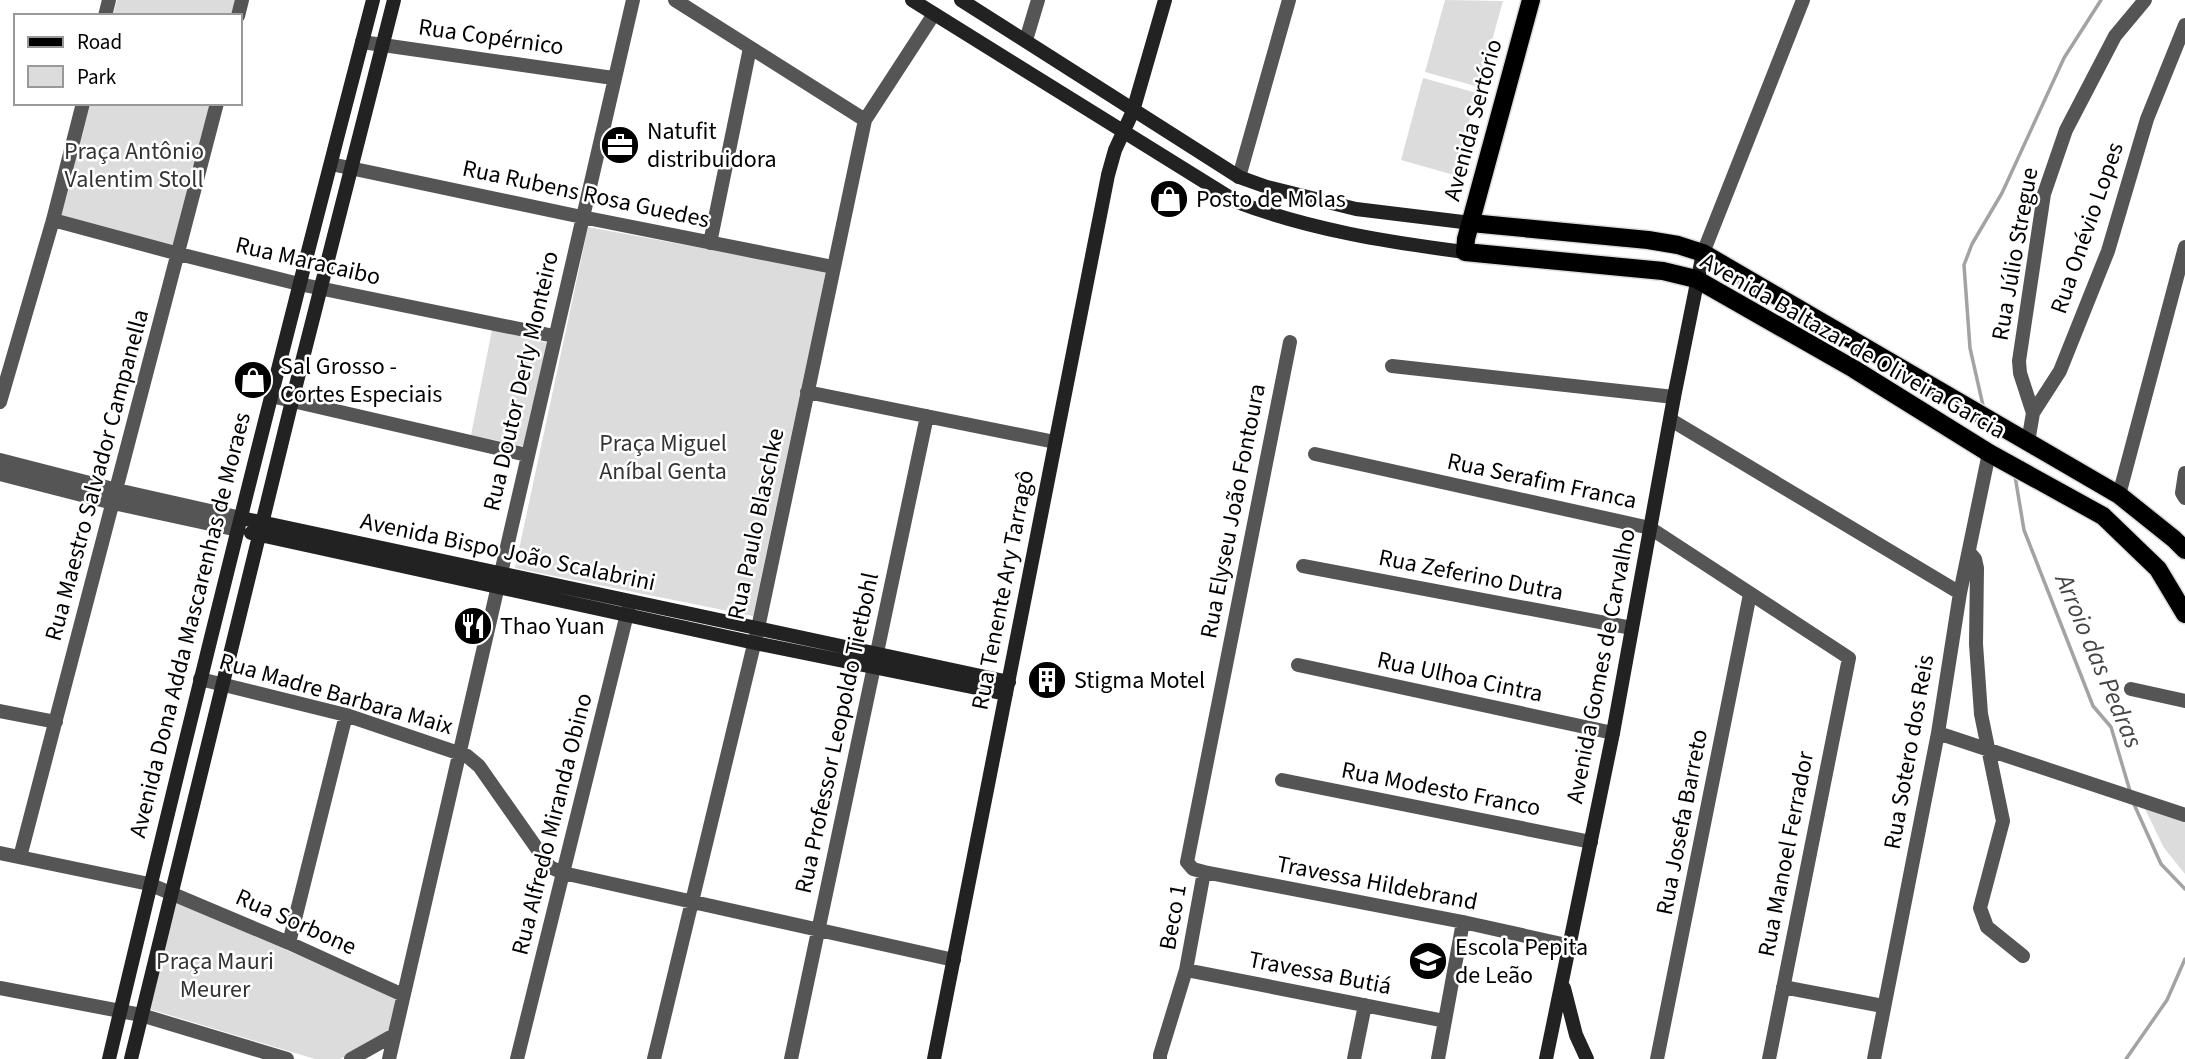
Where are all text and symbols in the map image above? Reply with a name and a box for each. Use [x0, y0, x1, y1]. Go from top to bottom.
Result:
street label: Rua Copérnico [416, 9, 566, 65]
legend [14, 14, 242, 105]
text: Road [77, 27, 122, 57]
street label: Avenida Sertório [1435, 35, 1511, 205]
text: Park [77, 62, 117, 92]
place label: Natufit distribuidora [647, 114, 777, 177]
office icon: Natufit distribuidora [599, 124, 641, 166]
park label: Praça Antônio Valentim Stoll [64, 134, 204, 197]
street label: Rua Onévio Lopes [2041, 138, 2133, 318]
street label: Rua Rubens Rosa Guedes [459, 151, 713, 237]
street label: Rua Júlio Stregue [1983, 165, 2047, 343]
shop icon: Posto de Molas [1148, 178, 1190, 220]
place label: Posto de Molas [1196, 182, 1346, 217]
street label: Rua Maracaibo [232, 227, 384, 295]
street label: Avenida Baltazar de Oliveira Garcia [1694, 244, 2012, 448]
street label: Rua Doutor Derly Monteiro [474, 248, 568, 514]
street label: Rua Maestro Salvador Campanella [36, 305, 158, 645]
place label: Sal Grosso - Cortes Especiais [280, 349, 442, 412]
shop icon: Sal Grosso - Cortes Especiais [232, 359, 274, 401]
street label: Rua Elyseu João Fontoura [1191, 381, 1275, 641]
street label: Avenida Dona Adda Mascarenhas de Moraes [120, 409, 260, 841]
street label: Rua Paulo Blaschke [719, 425, 793, 623]
park label: Praça Miguel Aníbal Genta [599, 426, 727, 489]
street label: Rua Serafim Franca [1444, 444, 1640, 518]
street label: Rua Tenente Ary Tarragô [963, 467, 1043, 713]
street label: Avenida Bispo João Scalabrini [357, 504, 659, 600]
street label: Avenida Gomes de Carvalho [1557, 526, 1645, 806]
street label: Rua Zeferino Dutra [1376, 540, 1566, 610]
water label: Arroio das Pedras [2045, 566, 2152, 754]
street label: Rua Professor Leopoldo Tietbohl [786, 569, 888, 897]
restaurant icon: Thao Yuan [452, 605, 494, 647]
place label: Thao Yuan [500, 609, 605, 644]
street label: Rua Ulhoa Cintra [1374, 642, 1546, 712]
street label: Rua Madre Barbara Maix [215, 644, 457, 744]
street label: Rua Sotero dos Reis [1875, 652, 1943, 852]
building icon: Stigma Motel [1026, 659, 1068, 701]
place label: Stigma Motel [1074, 663, 1205, 698]
street label: Rua Alfredo Miranda Obino [503, 689, 601, 959]
street label: Rua Josefa Barreto [1647, 726, 1717, 918]
street label: Rua Manoel Ferrador [1749, 748, 1823, 960]
street label: Rua Modesto Franco [1338, 753, 1544, 825]
street label: Travessa Hildebrand [1273, 846, 1481, 920]
street label: Rua Sorbone [230, 880, 362, 964]
street label: Beco 1 [1150, 881, 1196, 953]
place label: Escola Pepita de Leão [1455, 930, 1588, 993]
school or university icon: Escola Pepita de Leão [1407, 940, 1449, 982]
street label: Travessa Butiá [1246, 942, 1394, 1004]
park label: Praça Mauri Meurer [156, 944, 274, 1007]

